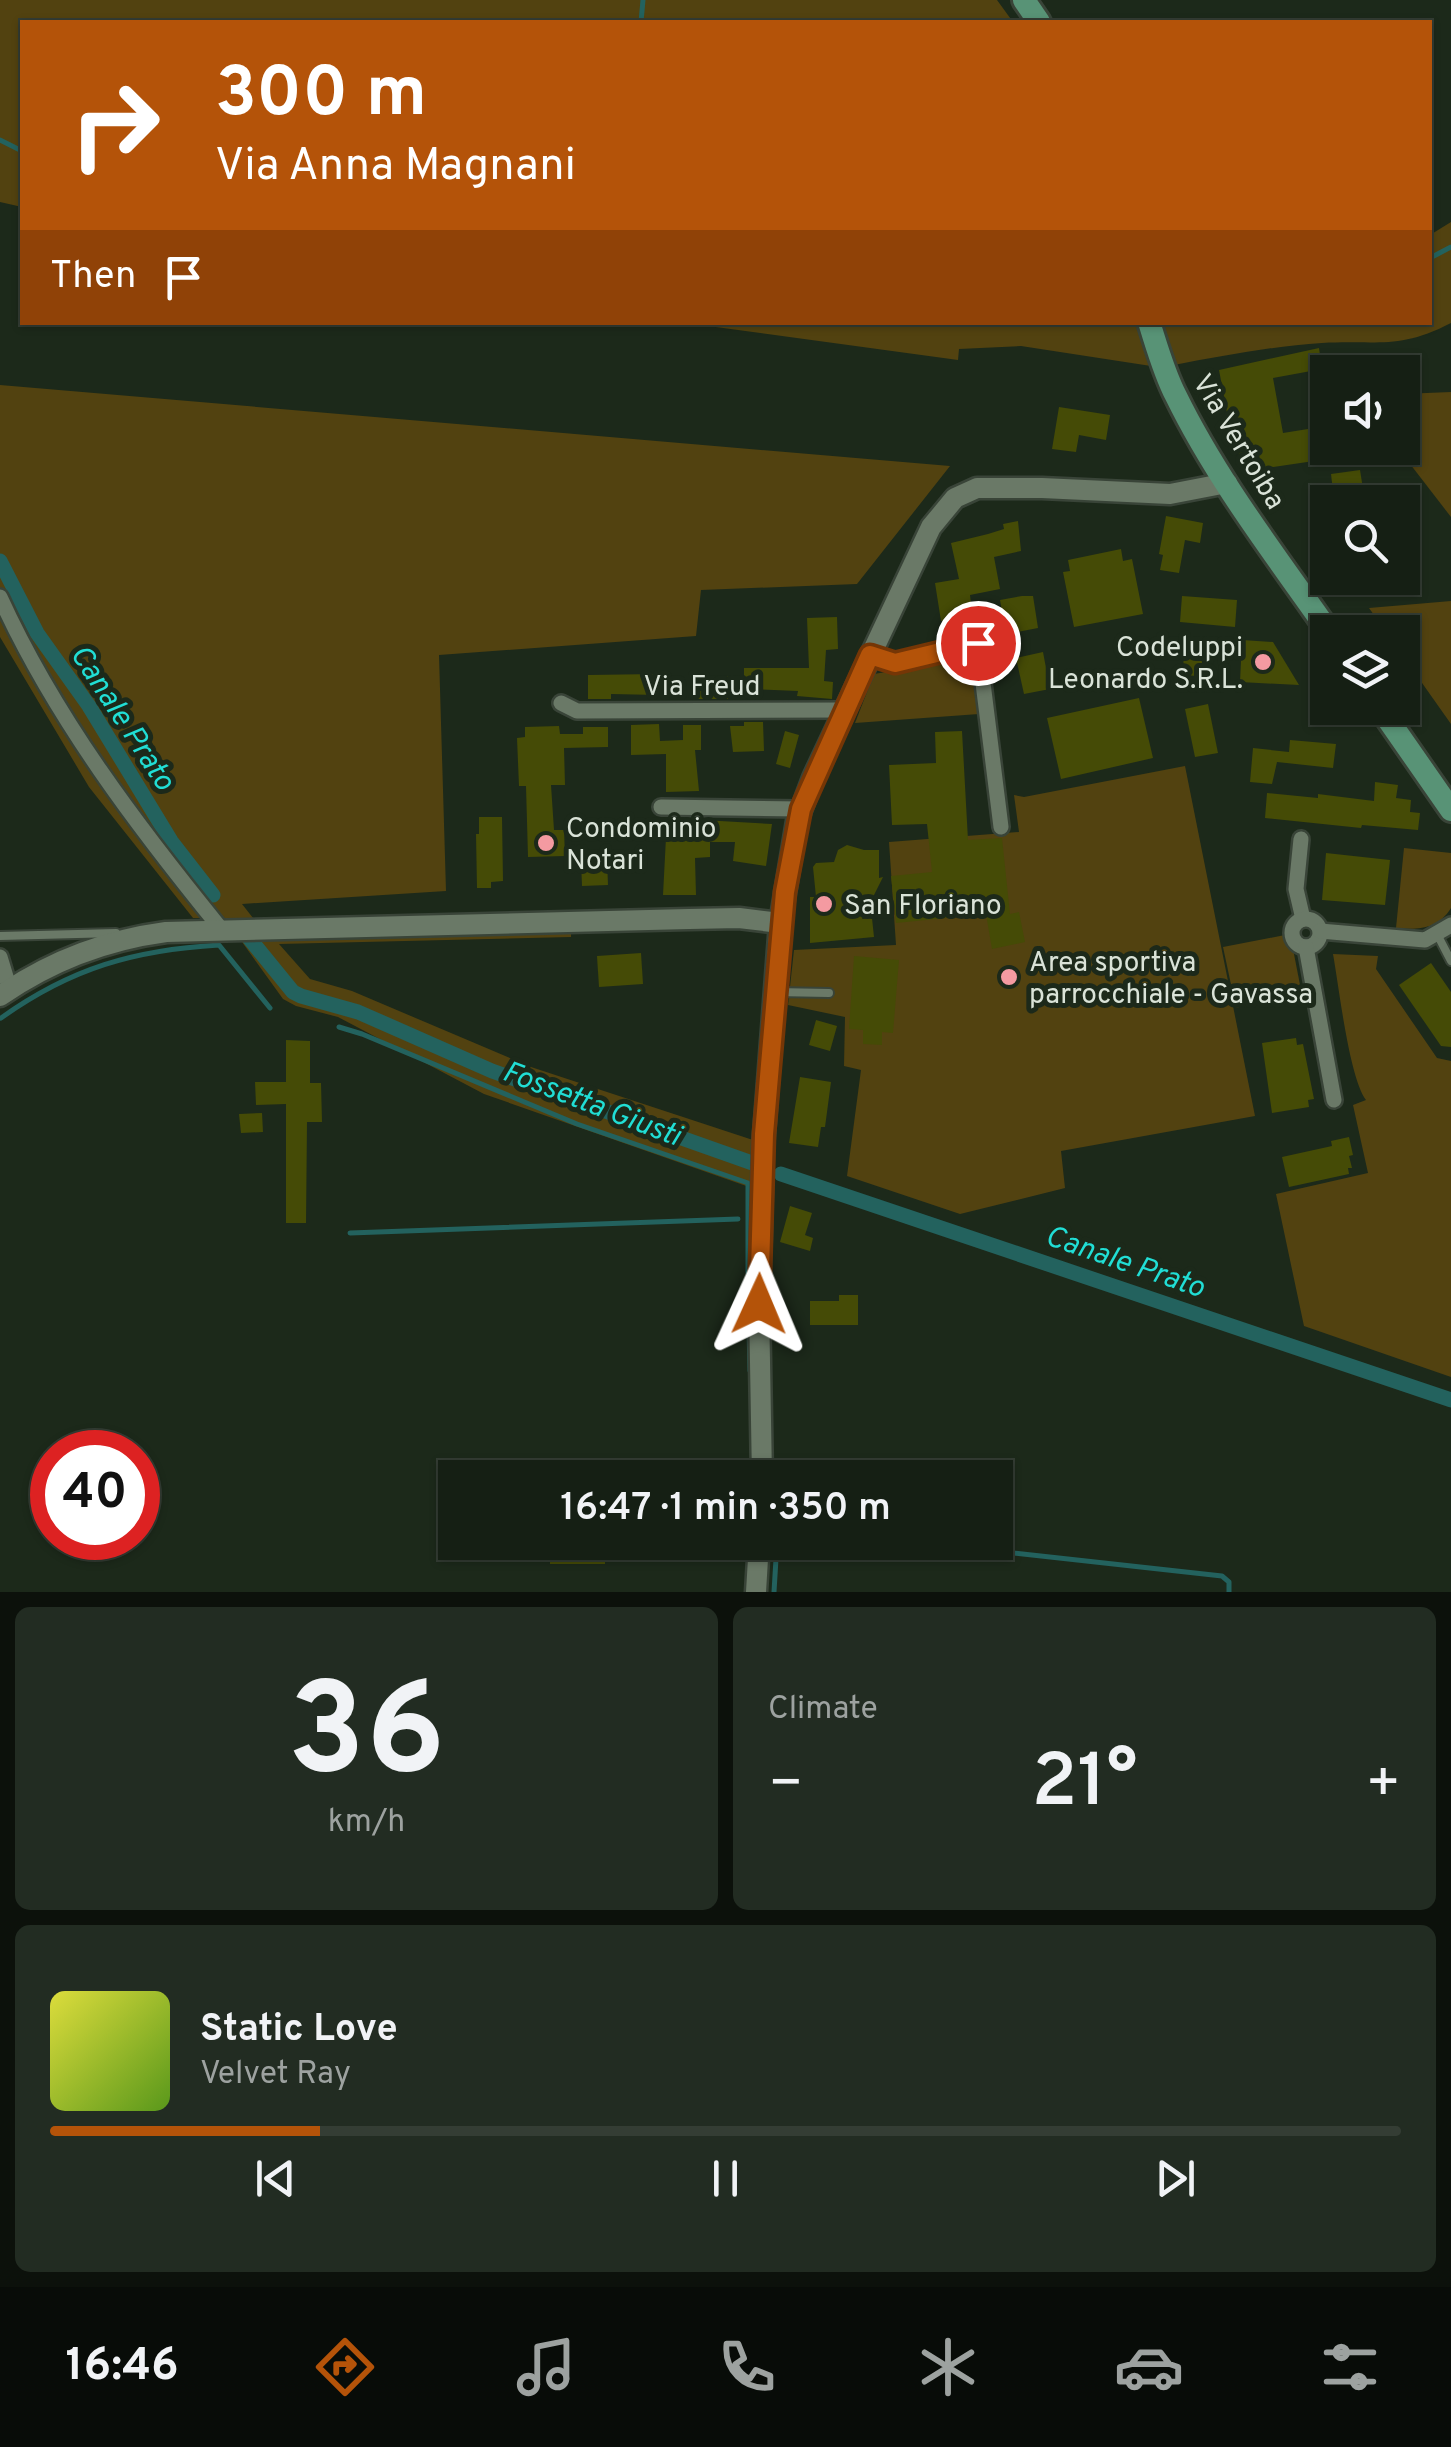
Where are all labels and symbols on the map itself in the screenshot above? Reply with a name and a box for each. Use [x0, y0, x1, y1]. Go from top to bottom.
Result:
street label: Via Vertoiba [1183, 368, 1292, 517]
pin [936, 601, 1021, 686]
place label: Codeluppi Leonardo S.R.L. [1048, 631, 1243, 699]
water label: Canale Prato [60, 639, 182, 798]
marker: Codeluppi Leonardo S.R.L. [1252, 651, 1274, 673]
street label: Via Freud [644, 670, 760, 706]
place label: Condominio Notari [566, 812, 716, 880]
marker: Condominio Notari [535, 832, 557, 854]
place label: San Floriano [844, 889, 1002, 925]
marker: San Floriano [813, 893, 835, 915]
place label: Area sportiva parrocchiale - Gavassa [1029, 946, 1313, 1014]
marker: Area sportiva parrocchiale - Gavassa [998, 966, 1020, 988]
water label: Fossetta Giusti [497, 1054, 687, 1157]
water label: Canale Prato [1040, 1219, 1209, 1308]
position arrow [707, 1252, 811, 1356]
speed limit sign: 40 [30, 1430, 160, 1560]

